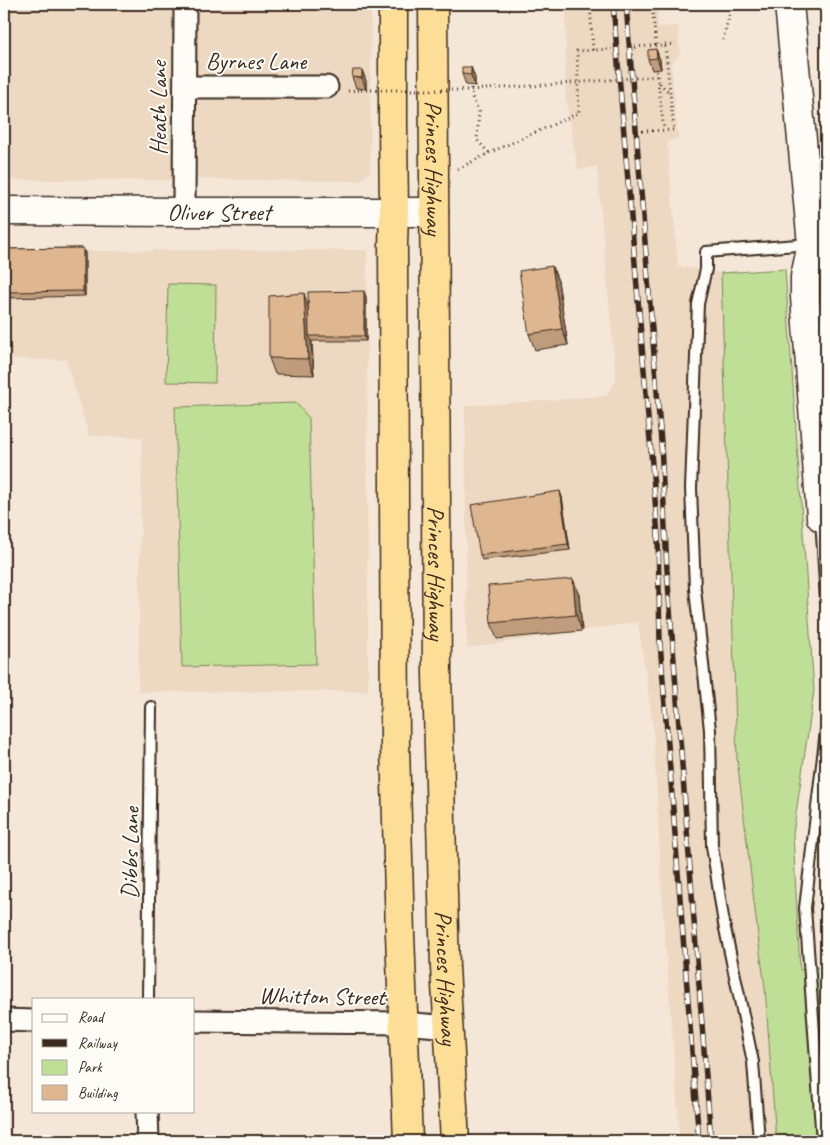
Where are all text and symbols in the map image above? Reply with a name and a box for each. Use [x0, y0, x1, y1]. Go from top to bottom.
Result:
street label: Byrnes Lane [206, 46, 308, 76]
street label: Heath Lane [143, 59, 173, 155]
street label: Princes Highway [419, 101, 449, 237]
street label: Oliver Street [167, 197, 274, 227]
street label: Princes Highway [421, 506, 452, 642]
street label: Dibbs Lane [114, 805, 146, 899]
street label: Princes Highway [428, 910, 465, 1048]
street label: Whitton Street [259, 980, 387, 1012]
legend [32, 998, 195, 1112]
text: Road [78, 1008, 105, 1027]
text: Railway [78, 1034, 119, 1053]
text: Park [78, 1058, 103, 1077]
text: Building [78, 1084, 118, 1103]

